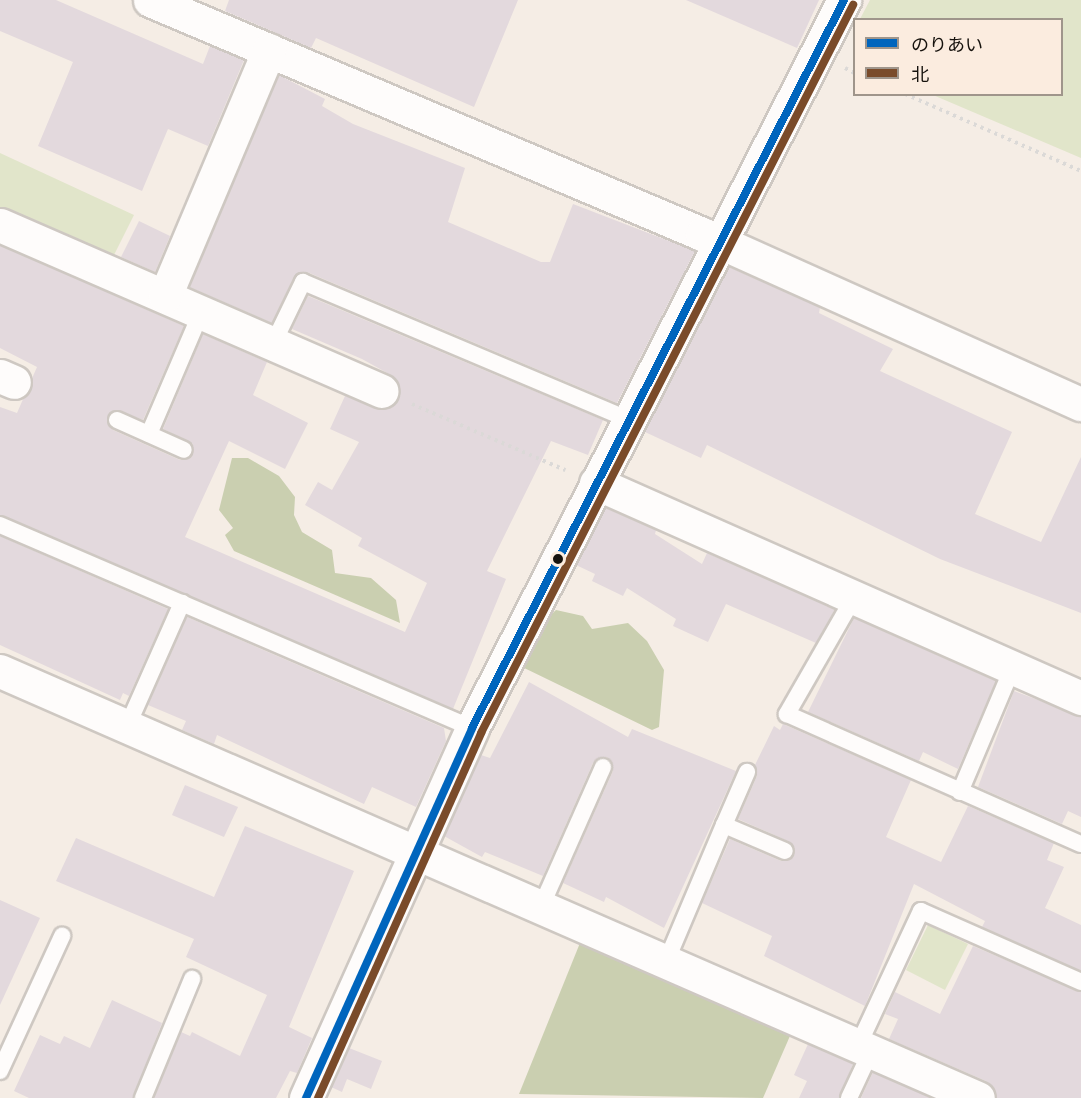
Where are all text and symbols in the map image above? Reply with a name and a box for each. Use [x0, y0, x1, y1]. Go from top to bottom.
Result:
legend [853, 18, 1063, 96]
text: のりあい [911, 33, 983, 56]
text: 北 [911, 63, 929, 86]
unlabelled marker [552, 553, 564, 565]

